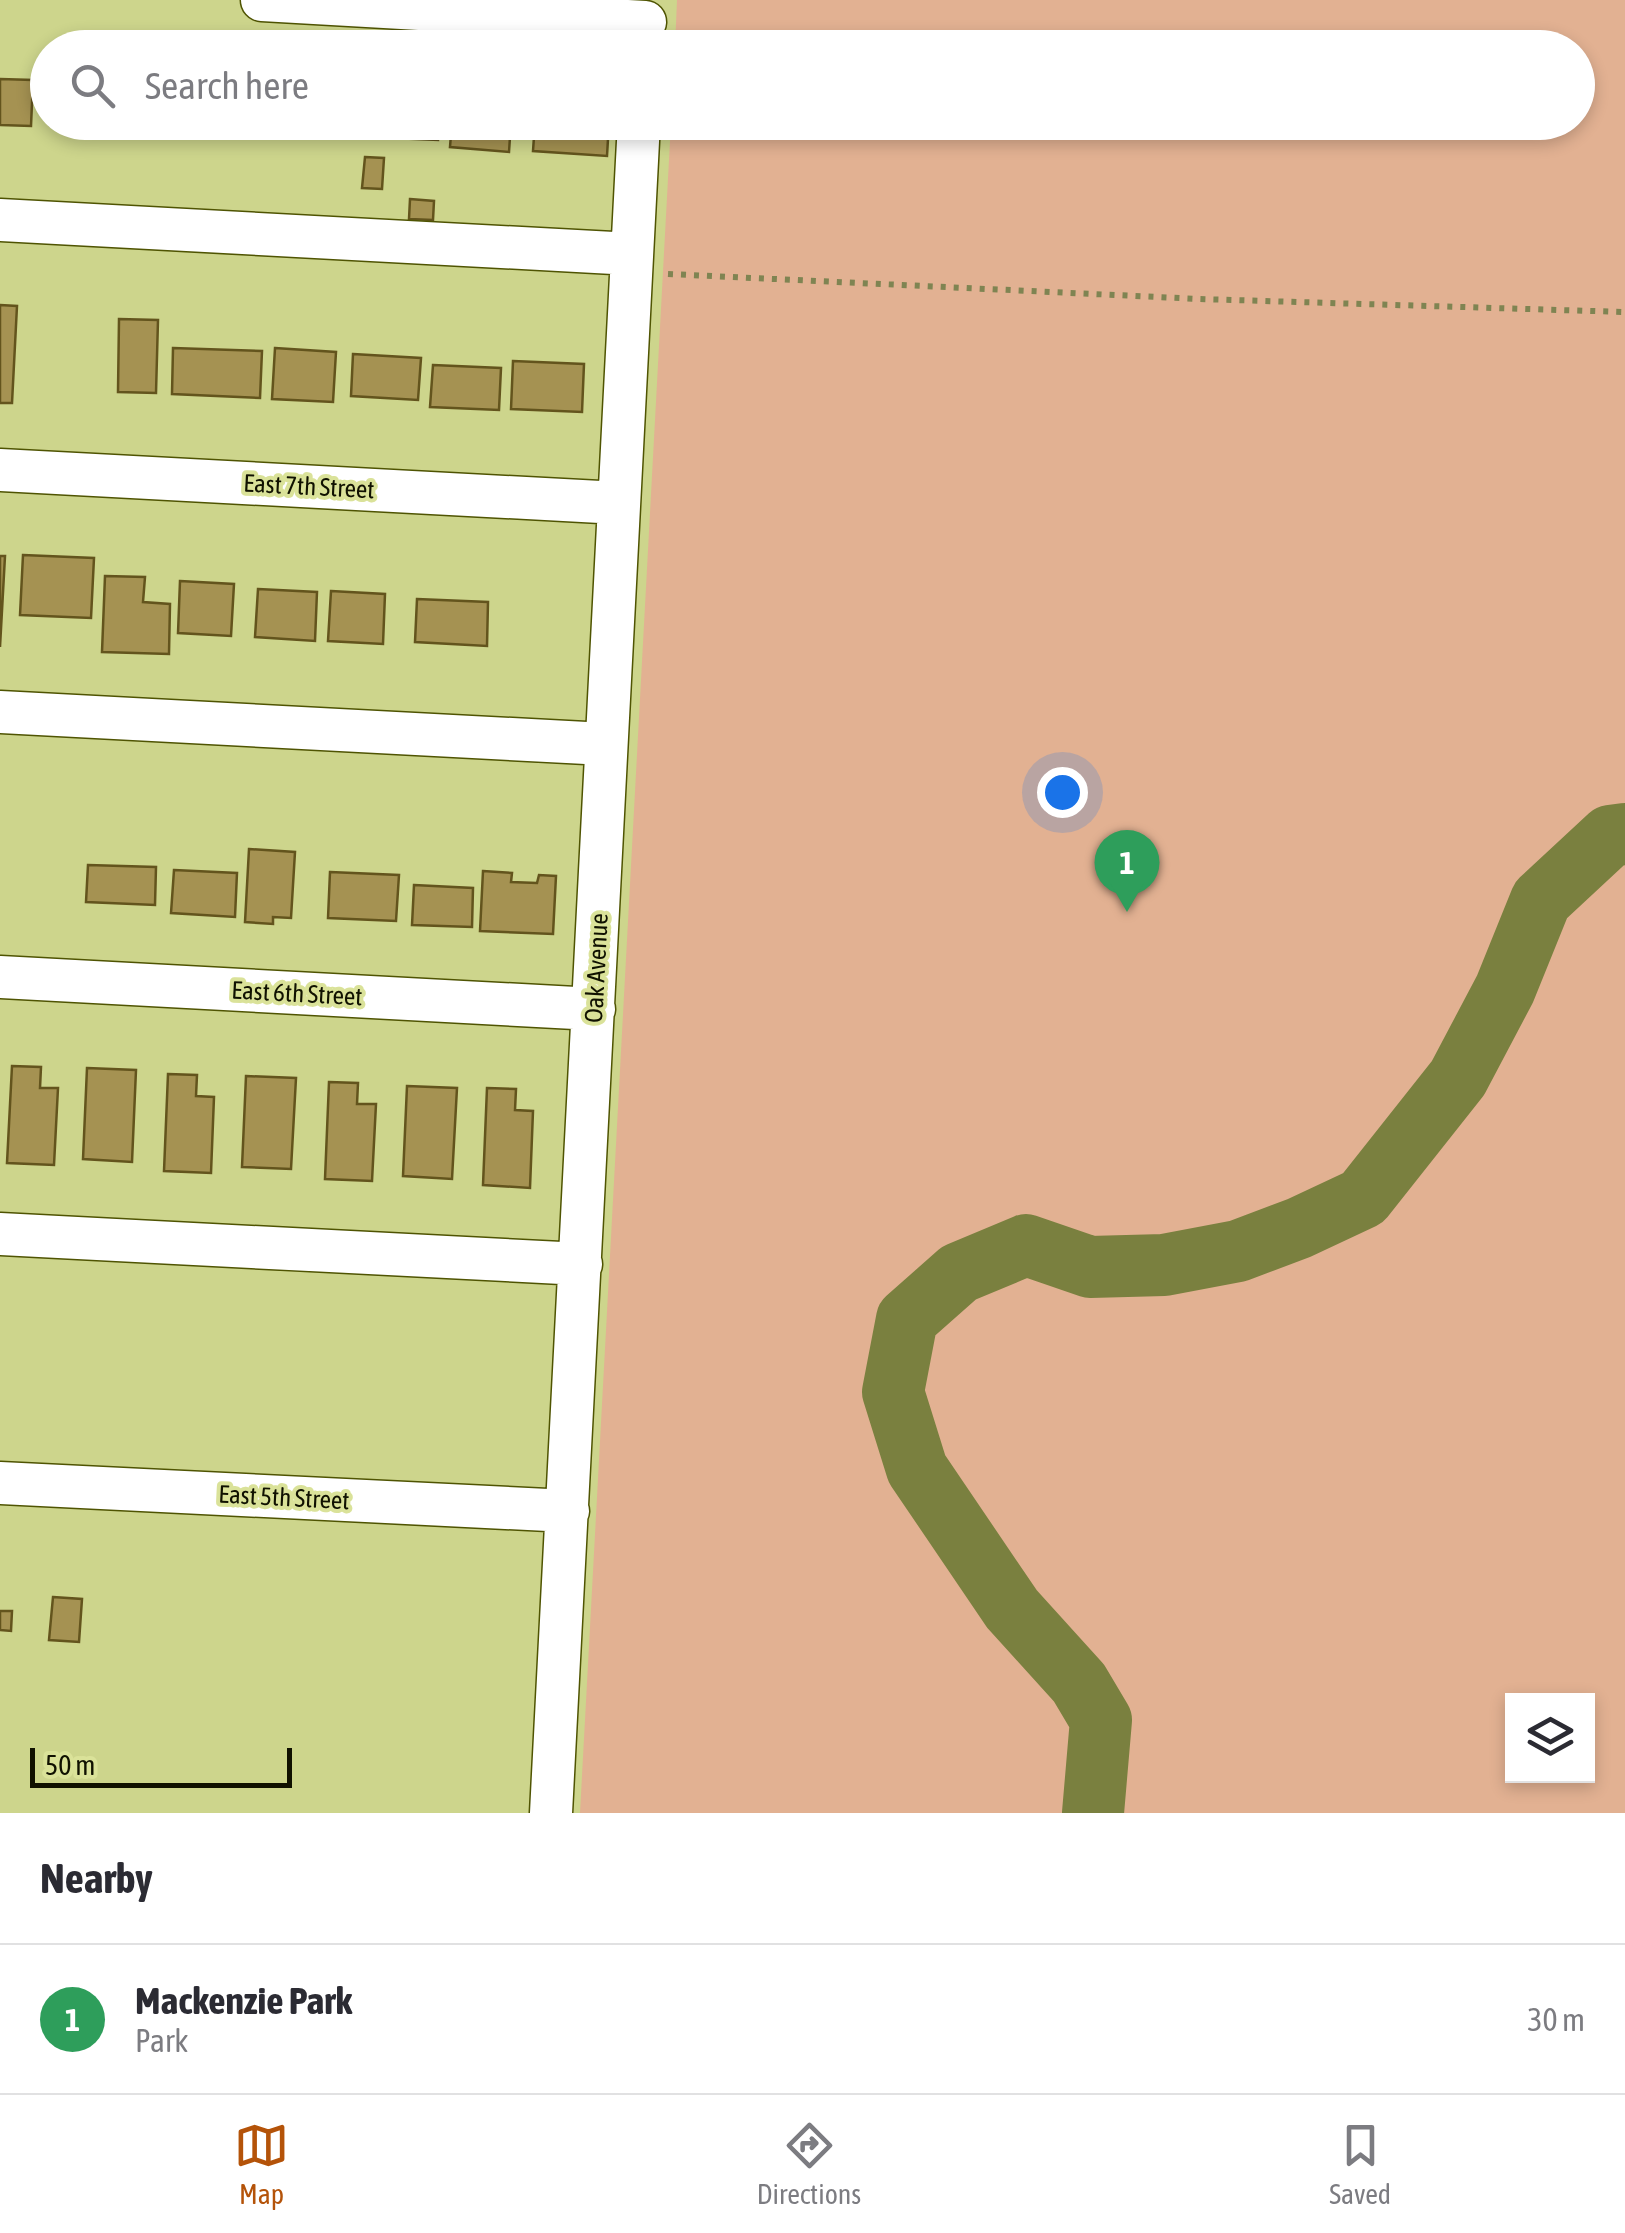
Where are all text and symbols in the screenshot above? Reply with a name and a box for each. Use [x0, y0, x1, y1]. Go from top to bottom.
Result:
search box [30, 30, 1595, 140]
icon: search [65, 58, 120, 113]
text: Search here [145, 64, 309, 107]
street label: East 7th Street [243, 469, 375, 503]
your location [1037, 767, 1088, 818]
pin: 1 [1094, 830, 1160, 912]
street label: Oak Avenue [579, 912, 613, 1024]
street label: East 6th Street [231, 976, 363, 1010]
street label: East 5th Street [218, 1480, 350, 1514]
map controls [1505, 1693, 1595, 1783]
button: layers [1505, 1693, 1595, 1783]
scale bar [30, 1743, 292, 1788]
text: 50 m [45, 1749, 95, 1781]
text: Nearby [40, 1854, 153, 1902]
text: Mackenzie Park [135, 1979, 352, 2022]
text: 1 [65, 2001, 80, 2038]
text: 30 m [1527, 2001, 1585, 2038]
text: Park [135, 2022, 188, 2059]
tab: Map [234, 2118, 289, 2210]
tab: Directions [757, 2118, 861, 2210]
tab: Saved [1329, 2118, 1391, 2210]

